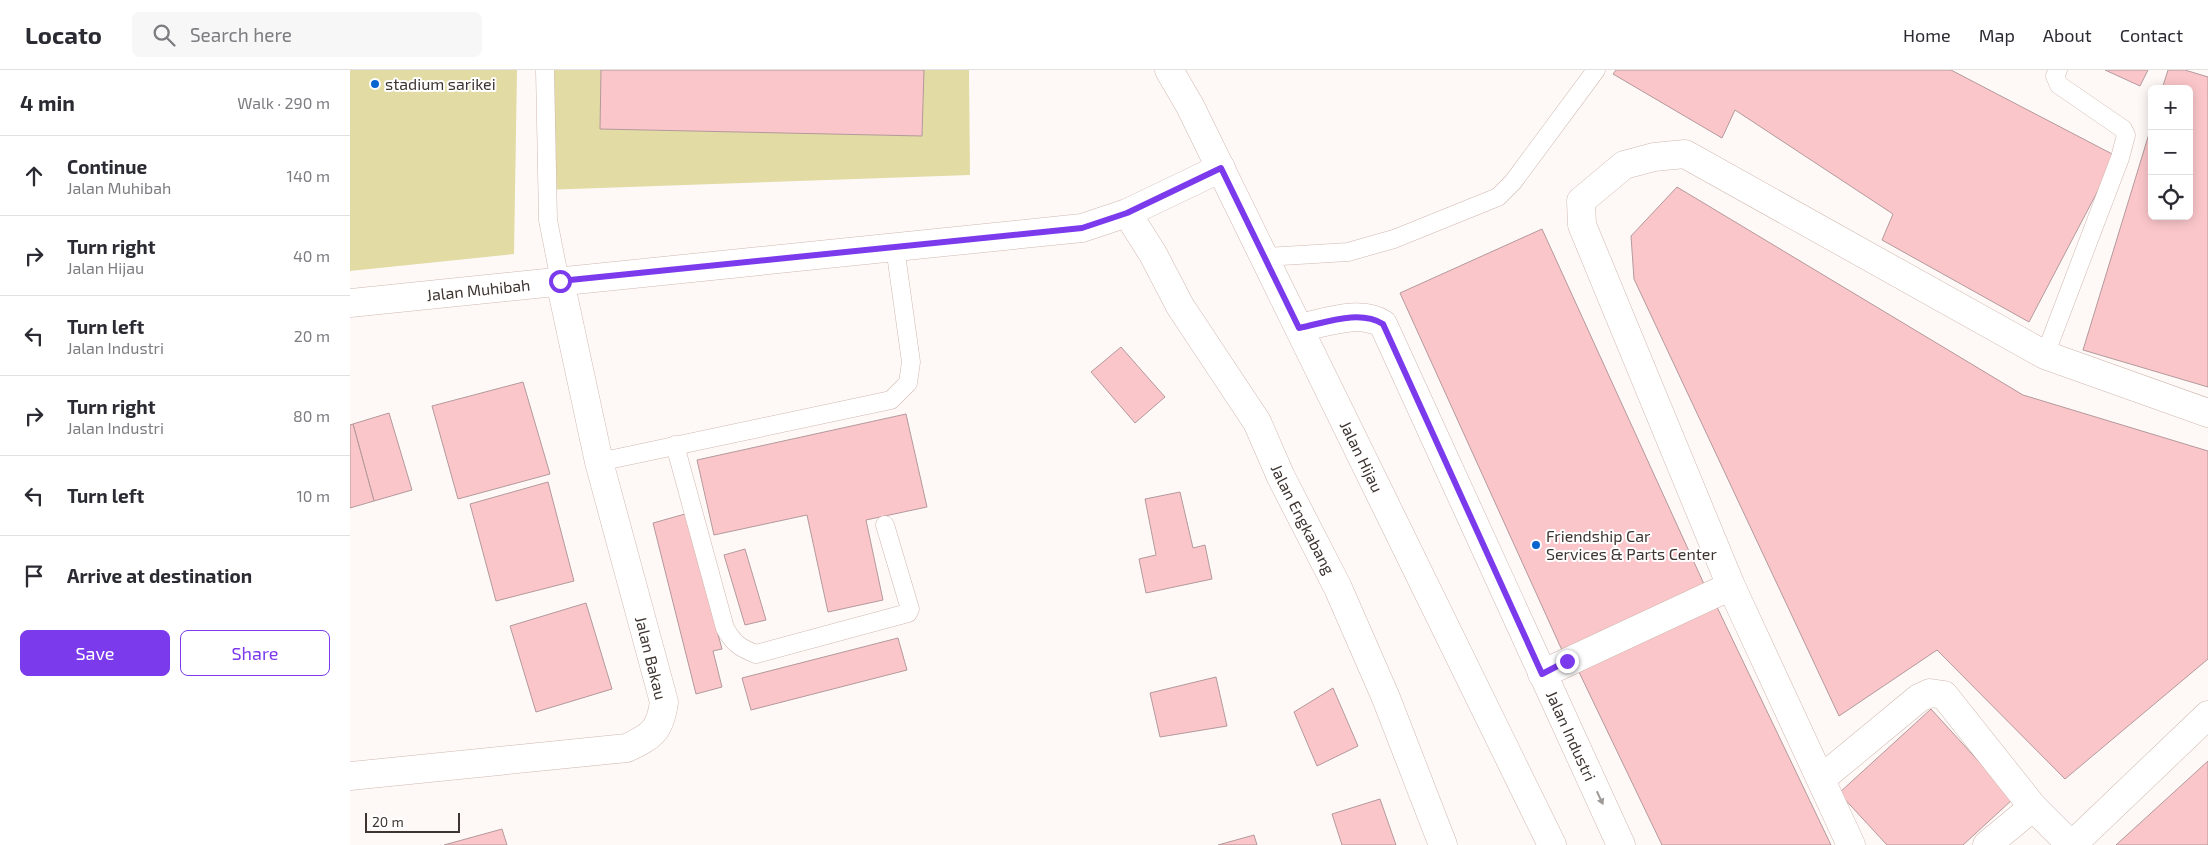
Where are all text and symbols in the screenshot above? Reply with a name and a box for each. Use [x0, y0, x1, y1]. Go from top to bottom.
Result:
search box [132, 12, 482, 57]
text: Locato [25, 20, 102, 49]
icon: search [150, 21, 178, 49]
text: Search here [190, 23, 292, 46]
text: Home [1903, 24, 1951, 46]
text: Map [1979, 24, 2015, 46]
text: About [2043, 24, 2092, 46]
text: Contact [2120, 24, 2183, 46]
place label: stadium sarikei [385, 74, 496, 93]
marker: stadium sarikei [369, 78, 381, 90]
map controls [2148, 85, 2193, 220]
button: + [2148, 85, 2193, 130]
text: 4 min [20, 90, 75, 115]
text: Walk · 290 m [237, 93, 330, 112]
button: − [2148, 130, 2193, 175]
text: Continue [67, 155, 147, 178]
icon: ahead [20, 162, 48, 190]
text: 140 m [287, 166, 330, 185]
button: locate [2148, 175, 2193, 220]
text: Jalan Muhibah [67, 178, 171, 197]
text: Turn right [67, 235, 155, 258]
icon: right [20, 242, 48, 270]
text: 40 m [293, 246, 330, 265]
text: Jalan Hijau [67, 258, 144, 277]
route start [549, 270, 572, 293]
street label: Jalan Muhibah [425, 275, 531, 304]
text: Turn left [67, 315, 144, 338]
icon: left [20, 322, 48, 350]
text: 20 m [294, 326, 330, 345]
text: Jalan Industri [67, 338, 164, 357]
text: Turn right [67, 395, 155, 418]
icon: right [20, 402, 48, 430]
text: 80 m [293, 406, 330, 425]
street label: Jalan Hijau [1337, 417, 1388, 495]
text: Jalan Industri [67, 418, 164, 437]
street label: Jalan Engkabang [1268, 461, 1339, 577]
icon: left [20, 482, 48, 510]
text: Turn left [67, 484, 144, 507]
text: 10 m [296, 486, 330, 505]
place label: Friendship Car Services & Parts Center [1546, 526, 1717, 563]
marker: Friendship Car Services & Parts Center [1530, 539, 1542, 551]
icon: arrive [20, 562, 48, 590]
text: Arrive at destination [67, 564, 252, 587]
street label: Jalan Bakau [632, 614, 671, 702]
button: Save [20, 630, 170, 676]
button: Share [180, 630, 330, 676]
route end [1556, 650, 1579, 673]
street label: Jalan Industri [1543, 687, 1600, 784]
one-way arrow [1596, 791, 1604, 805]
scale bar [365, 810, 460, 833]
text: 20 m [372, 813, 404, 830]

